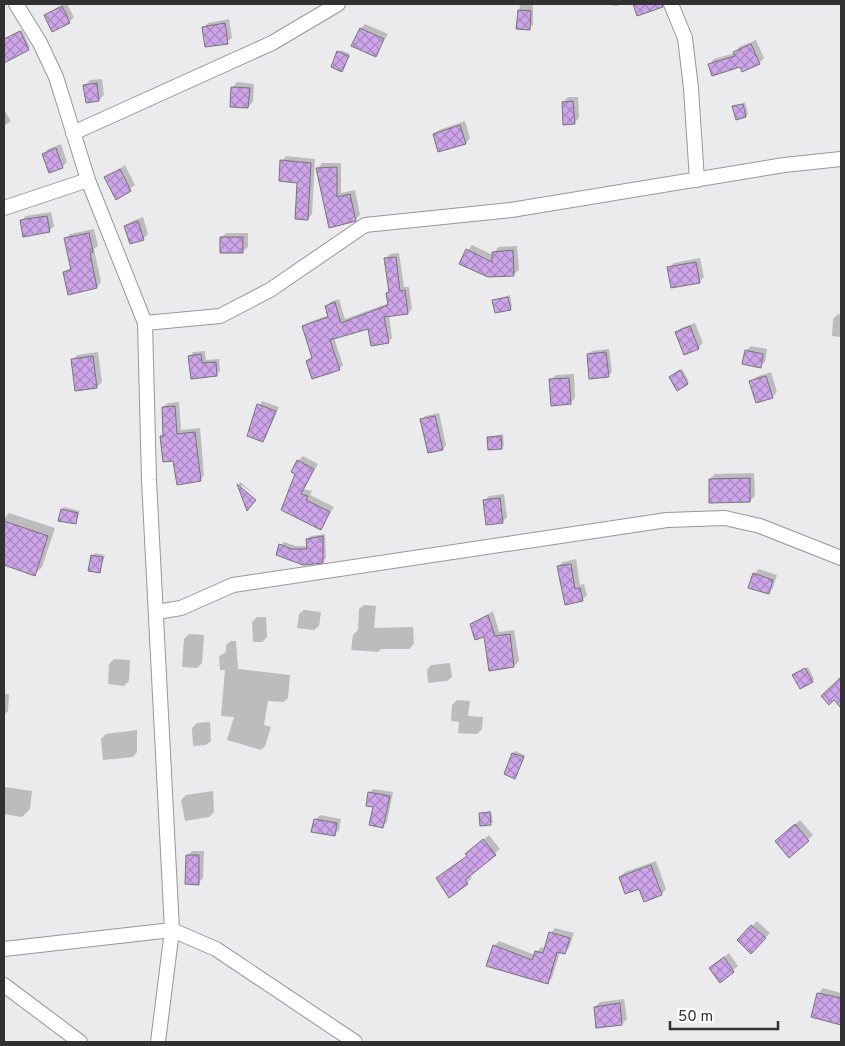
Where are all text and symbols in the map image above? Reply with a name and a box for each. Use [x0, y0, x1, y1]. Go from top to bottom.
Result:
scale bar [670, 998, 778, 1030]
text: 50 m [678, 1008, 713, 1027]

